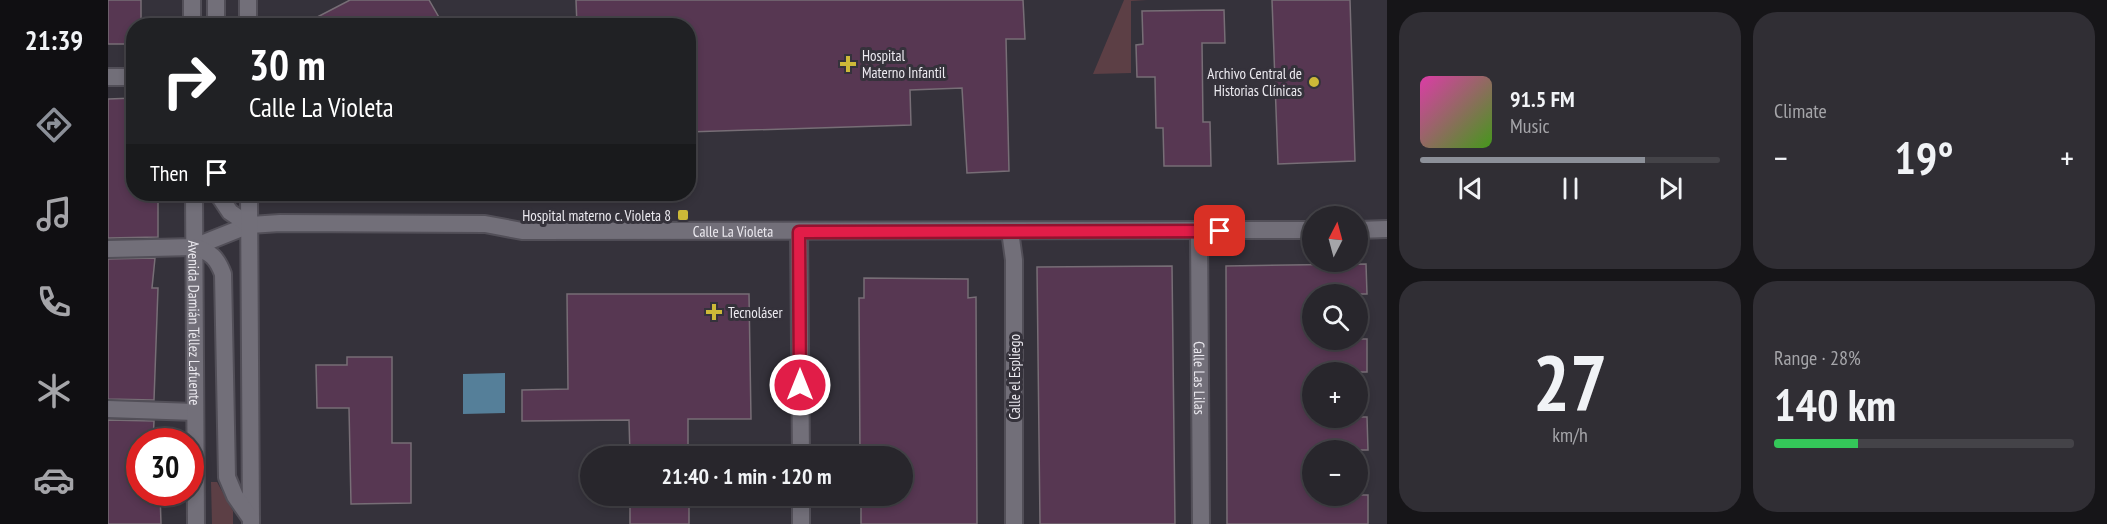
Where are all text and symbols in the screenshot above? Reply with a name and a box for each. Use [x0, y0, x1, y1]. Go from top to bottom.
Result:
text: 21:39 [25, 23, 83, 57]
text: 30 m [249, 37, 326, 92]
icon: right [150, 42, 228, 120]
place label: Hospital Materno Infantil [862, 46, 946, 82]
marker: Hospital Materno Infantil [839, 55, 857, 73]
place label: Archivo Central de Historias Clínicas [1207, 64, 1302, 100]
marker: Archivo Central de Historias Clínicas [1307, 75, 1321, 89]
text: 91.5 FM [1510, 85, 1575, 113]
text: Calle La Violeta [249, 90, 394, 124]
text: Climate [1774, 98, 1827, 124]
icon: directions [33, 104, 75, 146]
text: Music [1510, 113, 1550, 139]
text: 19° [1894, 128, 1954, 186]
text: − [1774, 136, 1788, 179]
text: + [2060, 136, 2074, 179]
icon: arrive [200, 156, 233, 189]
text: Then [150, 159, 188, 187]
icon: previous [1454, 172, 1487, 205]
icon: pause [1554, 172, 1587, 205]
icon: next [1654, 172, 1687, 205]
icon: music [33, 193, 75, 235]
pin [1194, 205, 1245, 256]
place label: Hospital materno c. Violeta 8 [522, 206, 671, 225]
north arrow [1302, 206, 1368, 272]
map controls [1302, 206, 1368, 506]
marker: Hospital materno c. Violeta 8 [676, 208, 690, 222]
icon: arrive [1203, 214, 1236, 247]
street label: Calle La Violeta [693, 221, 773, 240]
street label: Avenida Damián Téllez Lafuente [185, 240, 205, 406]
icon: phone [33, 281, 75, 323]
button: search [1302, 284, 1368, 350]
marker: Tecnoláser [705, 303, 723, 321]
place label: Tecnoláser [728, 303, 783, 322]
text: 27 [1533, 332, 1607, 433]
street label: Calle el Espliego [1005, 334, 1024, 420]
street label: Calle Las Lilas [1190, 341, 1210, 415]
text: Range · 28% [1774, 345, 1861, 371]
position arrow [768, 353, 832, 417]
button: + [1302, 362, 1368, 428]
icon: climate [33, 370, 75, 412]
text: 140 km [1774, 375, 1896, 433]
text: km/h [1552, 422, 1588, 448]
speed limit sign: 30 [126, 428, 204, 506]
button: − [1302, 440, 1368, 506]
icon: car [33, 459, 75, 501]
text: 21:40 · 1 min · 120 m [661, 462, 832, 490]

